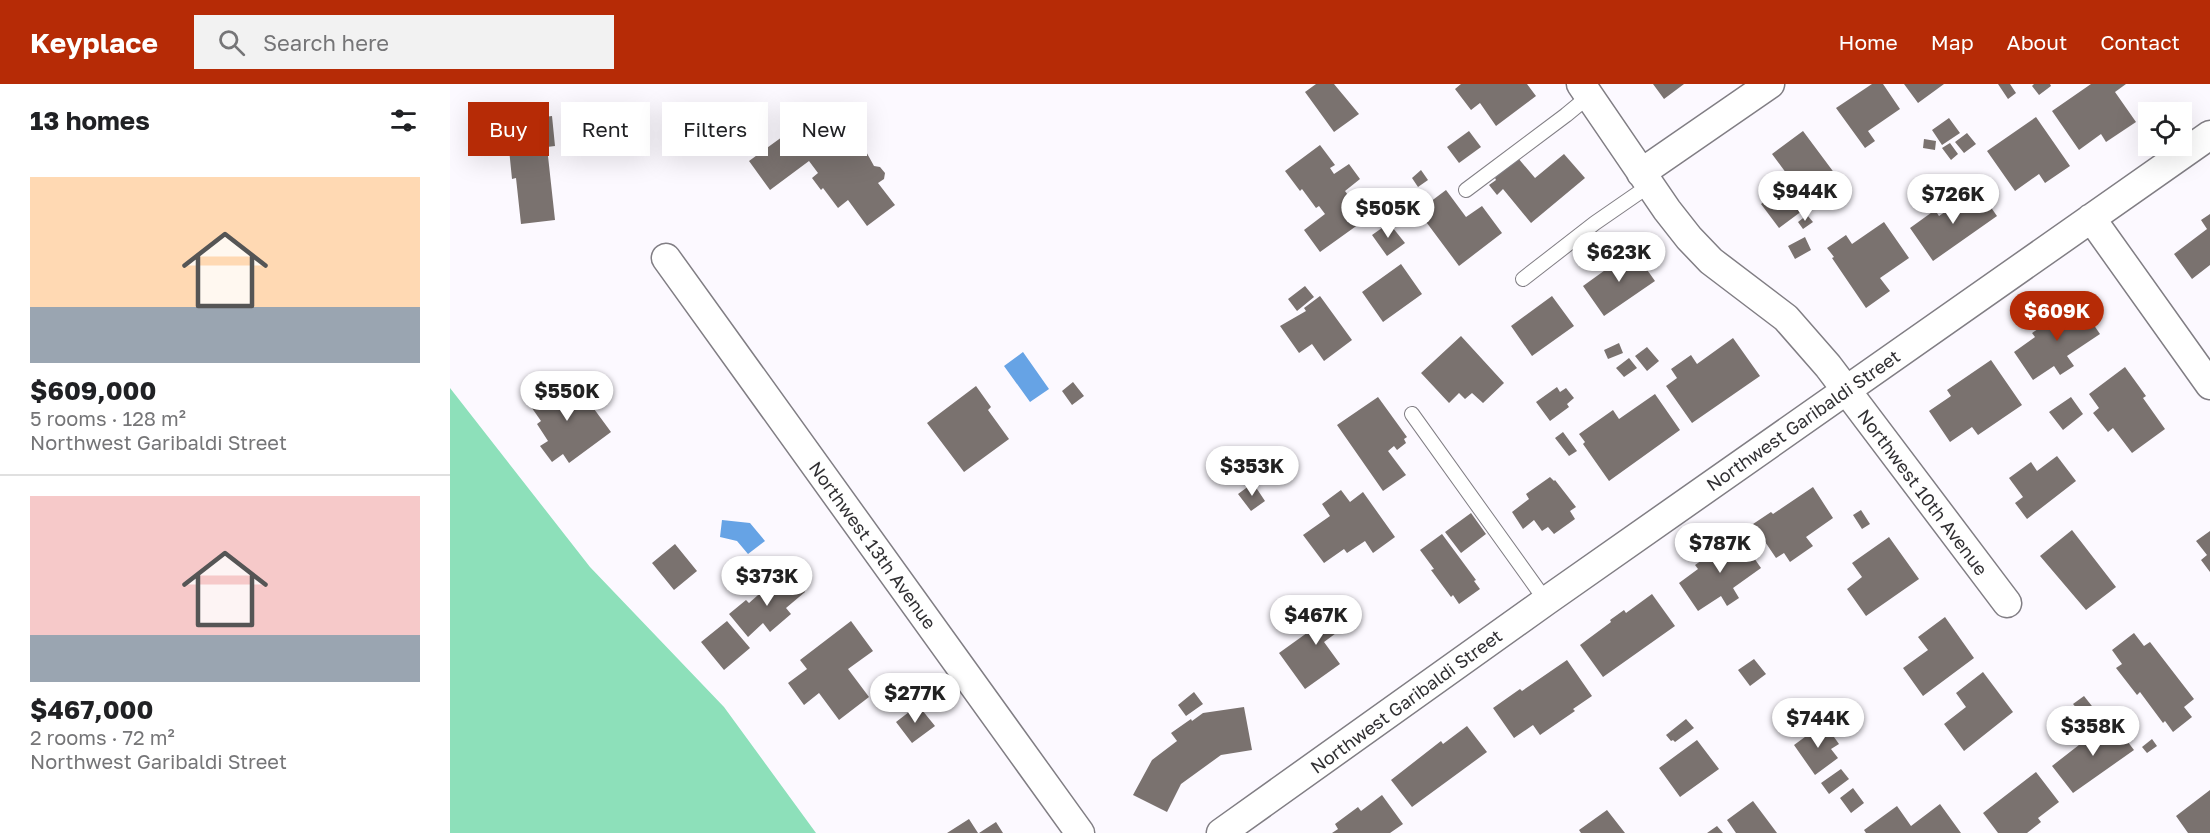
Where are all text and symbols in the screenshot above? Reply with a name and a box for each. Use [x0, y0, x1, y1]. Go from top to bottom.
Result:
search box [194, 15, 614, 69]
text: Keyplace [30, 26, 158, 59]
icon: search [215, 26, 248, 59]
text: Search here [263, 29, 389, 56]
text: Home [1838, 29, 1898, 55]
text: Map [1931, 29, 1974, 55]
text: About [2007, 29, 2067, 55]
text: Contact [2100, 29, 2180, 55]
chip: Buy [468, 102, 549, 156]
chip: Rent [561, 102, 650, 156]
chip: Filters [662, 102, 768, 156]
chip: New [780, 102, 867, 156]
map controls [2138, 102, 2192, 156]
button: locate [2138, 102, 2192, 156]
icon: filters [387, 104, 420, 137]
text: 13 homes [30, 105, 150, 136]
pin: $944K [1763, 171, 1847, 222]
pin: $726K [1911, 174, 1995, 225]
text: $944K [1772, 178, 1838, 202]
text: $726K [1921, 181, 1985, 205]
pin: $505K [1346, 188, 1430, 239]
text: $505K [1355, 195, 1421, 219]
icon: home [171, 216, 279, 324]
pin: $623K [1577, 232, 1661, 283]
text: $623K [1587, 239, 1652, 263]
pin: $609K [2015, 291, 2099, 342]
text: $609K [2024, 298, 2090, 322]
street label: Northwest Garibaldi Street [1702, 345, 1904, 495]
pin: $550K [525, 371, 609, 422]
text: $609,000 [30, 375, 156, 406]
text: $550K [534, 378, 600, 402]
street label: Northwest 10th Avenue [1853, 405, 1993, 579]
text: 5 rooms · 128 m² [30, 406, 186, 430]
text: Northwest Garibaldi Street [30, 430, 287, 454]
pin: $353K [1210, 446, 1294, 497]
text: $353K [1220, 453, 1284, 477]
street label: Northwest 13th Avenue [805, 457, 941, 633]
pin: $787K [1678, 523, 1762, 574]
text: $787K [1689, 530, 1751, 554]
icon: home [171, 535, 279, 643]
pin: $373K [725, 556, 809, 607]
text: $373K [735, 563, 799, 587]
pin: $467K [1274, 595, 1358, 646]
text: $467K [1284, 602, 1348, 626]
street label: Northwest Garibaldi Street [1306, 624, 1506, 778]
pin: $277K [873, 673, 957, 724]
text: $277K [884, 680, 946, 704]
text: $467,000 [30, 694, 153, 725]
pin: $744K [1776, 698, 1860, 749]
text: $744K [1786, 705, 1850, 729]
pin: $358K [2051, 706, 2135, 757]
text: $358K [2060, 713, 2126, 737]
text: 2 rooms · 72 m² [30, 725, 175, 749]
text: Northwest Garibaldi Street [30, 749, 287, 773]

